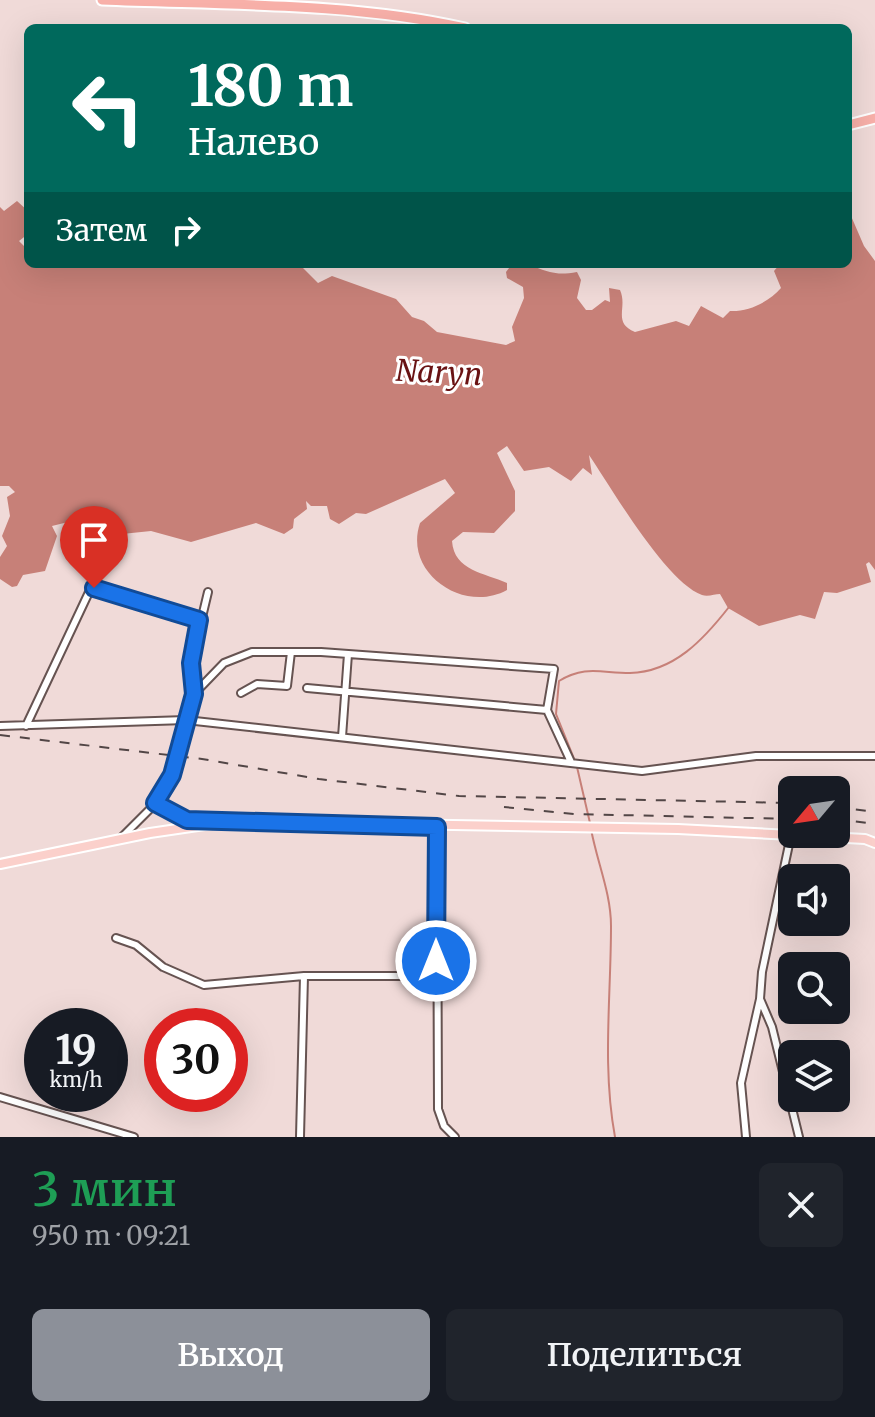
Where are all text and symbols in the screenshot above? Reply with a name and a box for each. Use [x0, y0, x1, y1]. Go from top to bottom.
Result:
text: 180 m [188, 51, 353, 121]
icon: left [56, 56, 160, 160]
text: Налево [188, 120, 319, 165]
icon: right [164, 208, 208, 252]
text: Затем [56, 211, 148, 249]
water label: Naryn [395, 351, 483, 393]
pin [60, 506, 128, 588]
icon: arrive [72, 518, 116, 562]
north arrow [778, 776, 850, 848]
map controls [778, 776, 850, 1112]
button: sound [778, 864, 850, 936]
position arrow [394, 919, 478, 1003]
button: search [778, 952, 850, 1024]
speed limit sign: 30 [144, 1008, 248, 1112]
text: 19 [55, 1025, 97, 1075]
button: layers [778, 1040, 850, 1112]
text: km/h [50, 1067, 102, 1092]
text: 3 мин [32, 1159, 177, 1219]
button: close [759, 1163, 843, 1247]
text: 950 m · 09:21 [32, 1219, 190, 1252]
button: Выход [32, 1309, 430, 1401]
button: Поделиться [446, 1309, 843, 1401]

